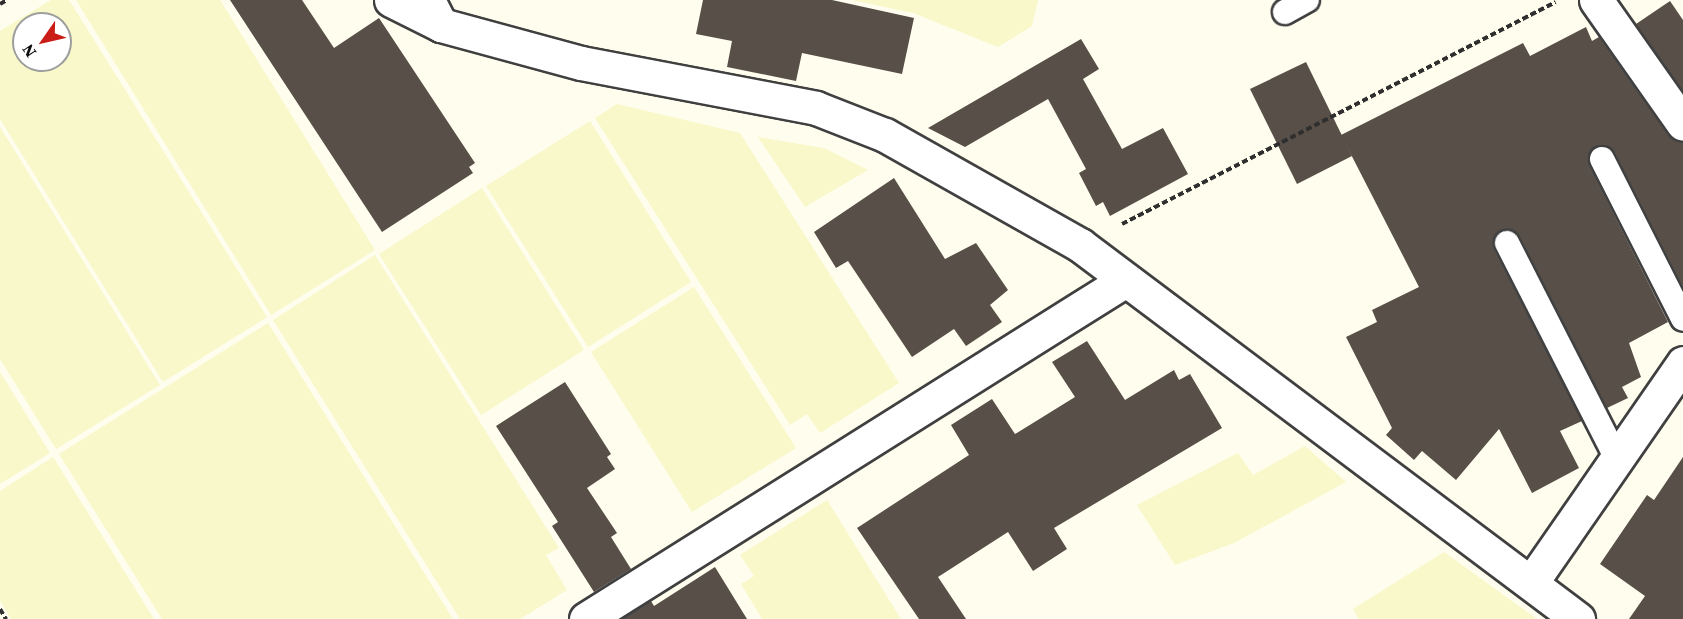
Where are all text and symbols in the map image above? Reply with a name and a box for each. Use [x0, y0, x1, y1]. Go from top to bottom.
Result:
north arrow [12, 12, 72, 72]
text: N [16, 40, 41, 62]

